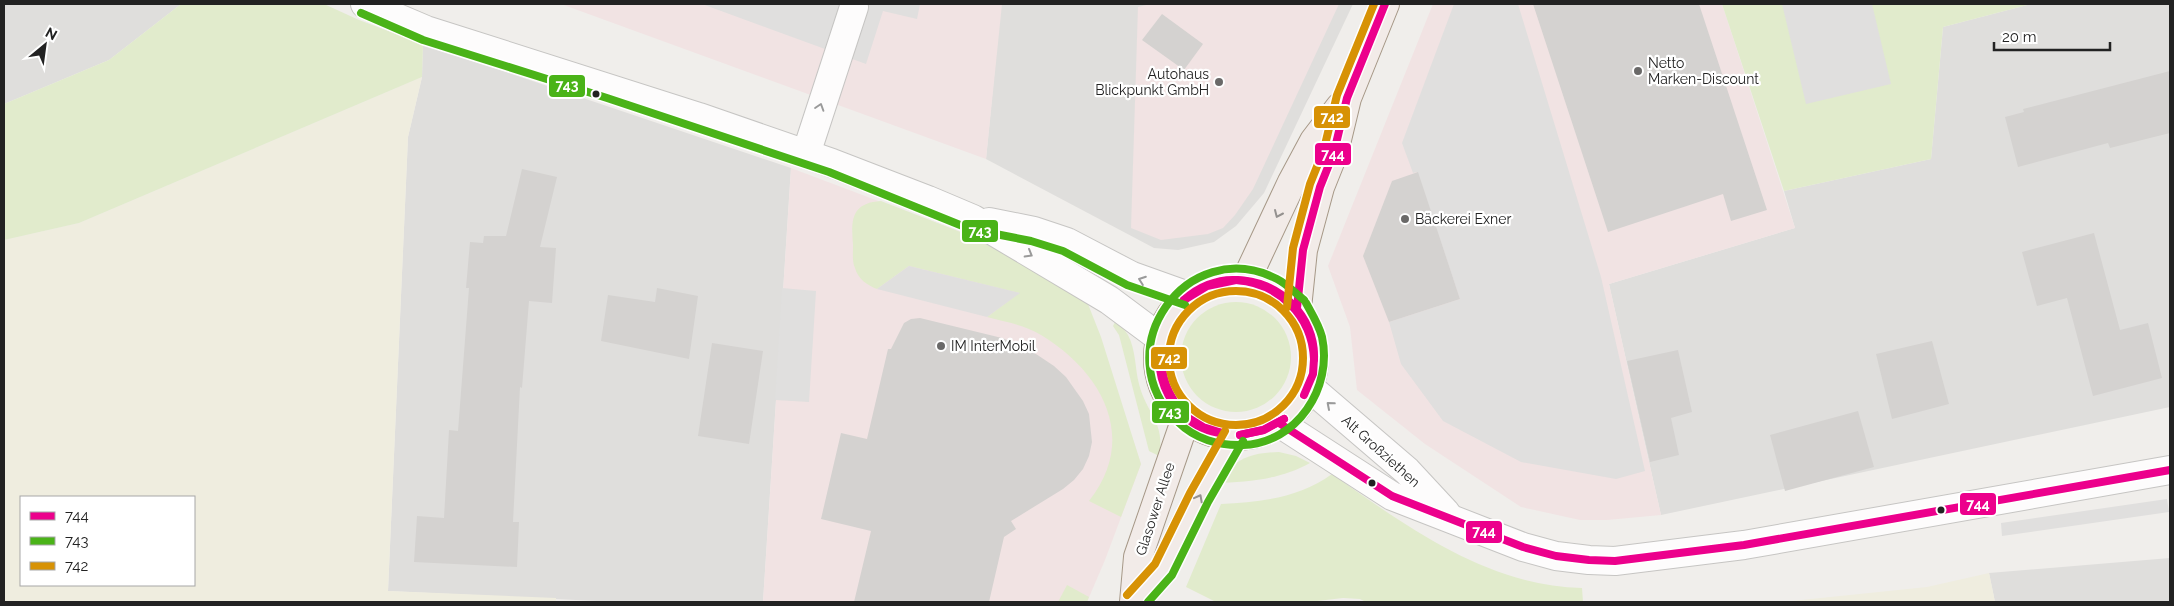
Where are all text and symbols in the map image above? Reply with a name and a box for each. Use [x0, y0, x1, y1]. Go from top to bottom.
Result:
north arrow [20, 20, 70, 70]
scale bar [1994, 20, 2110, 52]
text: N [43, 24, 60, 43]
text: 20 m [2002, 28, 2037, 46]
place label: Netto Marken-Discount [1648, 55, 1759, 87]
marker: Netto Marken-Discount [1632, 65, 1644, 77]
place label: Autohaus Blickpunkt GmbH [1095, 66, 1209, 98]
line badge: 743 [548, 74, 586, 98]
marker: Autohaus Blickpunkt GmbH [1213, 76, 1225, 88]
text: 743 [555, 77, 579, 93]
unlabelled marker [591, 89, 601, 99]
one-way arrow [814, 103, 824, 112]
line badge: 742 [1313, 105, 1351, 129]
text: 742 [1320, 109, 1344, 125]
line badge: 744 [1314, 142, 1352, 166]
text: 744 [1321, 146, 1345, 162]
one-way arrow [1273, 209, 1284, 218]
place label: Bäckerei Exner [1415, 211, 1511, 227]
marker: Bäckerei Exner [1399, 213, 1411, 225]
line badge: 743 [961, 219, 999, 243]
text: 743 [968, 223, 992, 239]
one-way arrow [1024, 247, 1033, 257]
one-way arrow [1138, 276, 1147, 286]
place label: IM InterMobil [951, 338, 1036, 354]
marker: IM InterMobil [935, 340, 947, 352]
line badge: 742 [1150, 346, 1188, 370]
text: 742 [1157, 350, 1181, 366]
line badge: 743 [1151, 400, 1190, 424]
one-way arrow [1326, 402, 1335, 411]
text: 743 [1158, 404, 1182, 420]
street label: Alt Großziethen [1339, 412, 1423, 490]
street label: Glasower Allee [1132, 460, 1178, 558]
unlabelled marker [1367, 478, 1377, 488]
line badge: 744 [1959, 492, 1997, 516]
one-way arrow [1193, 495, 1203, 504]
legend [20, 496, 195, 586]
text: 744 [1966, 496, 1990, 512]
unlabelled marker [1936, 505, 1946, 515]
text: 744 [65, 507, 89, 525]
line badge: 744 [1465, 520, 1503, 544]
text: 744 [1472, 523, 1496, 539]
text: 743 [65, 532, 88, 550]
text: 742 [65, 557, 88, 575]

